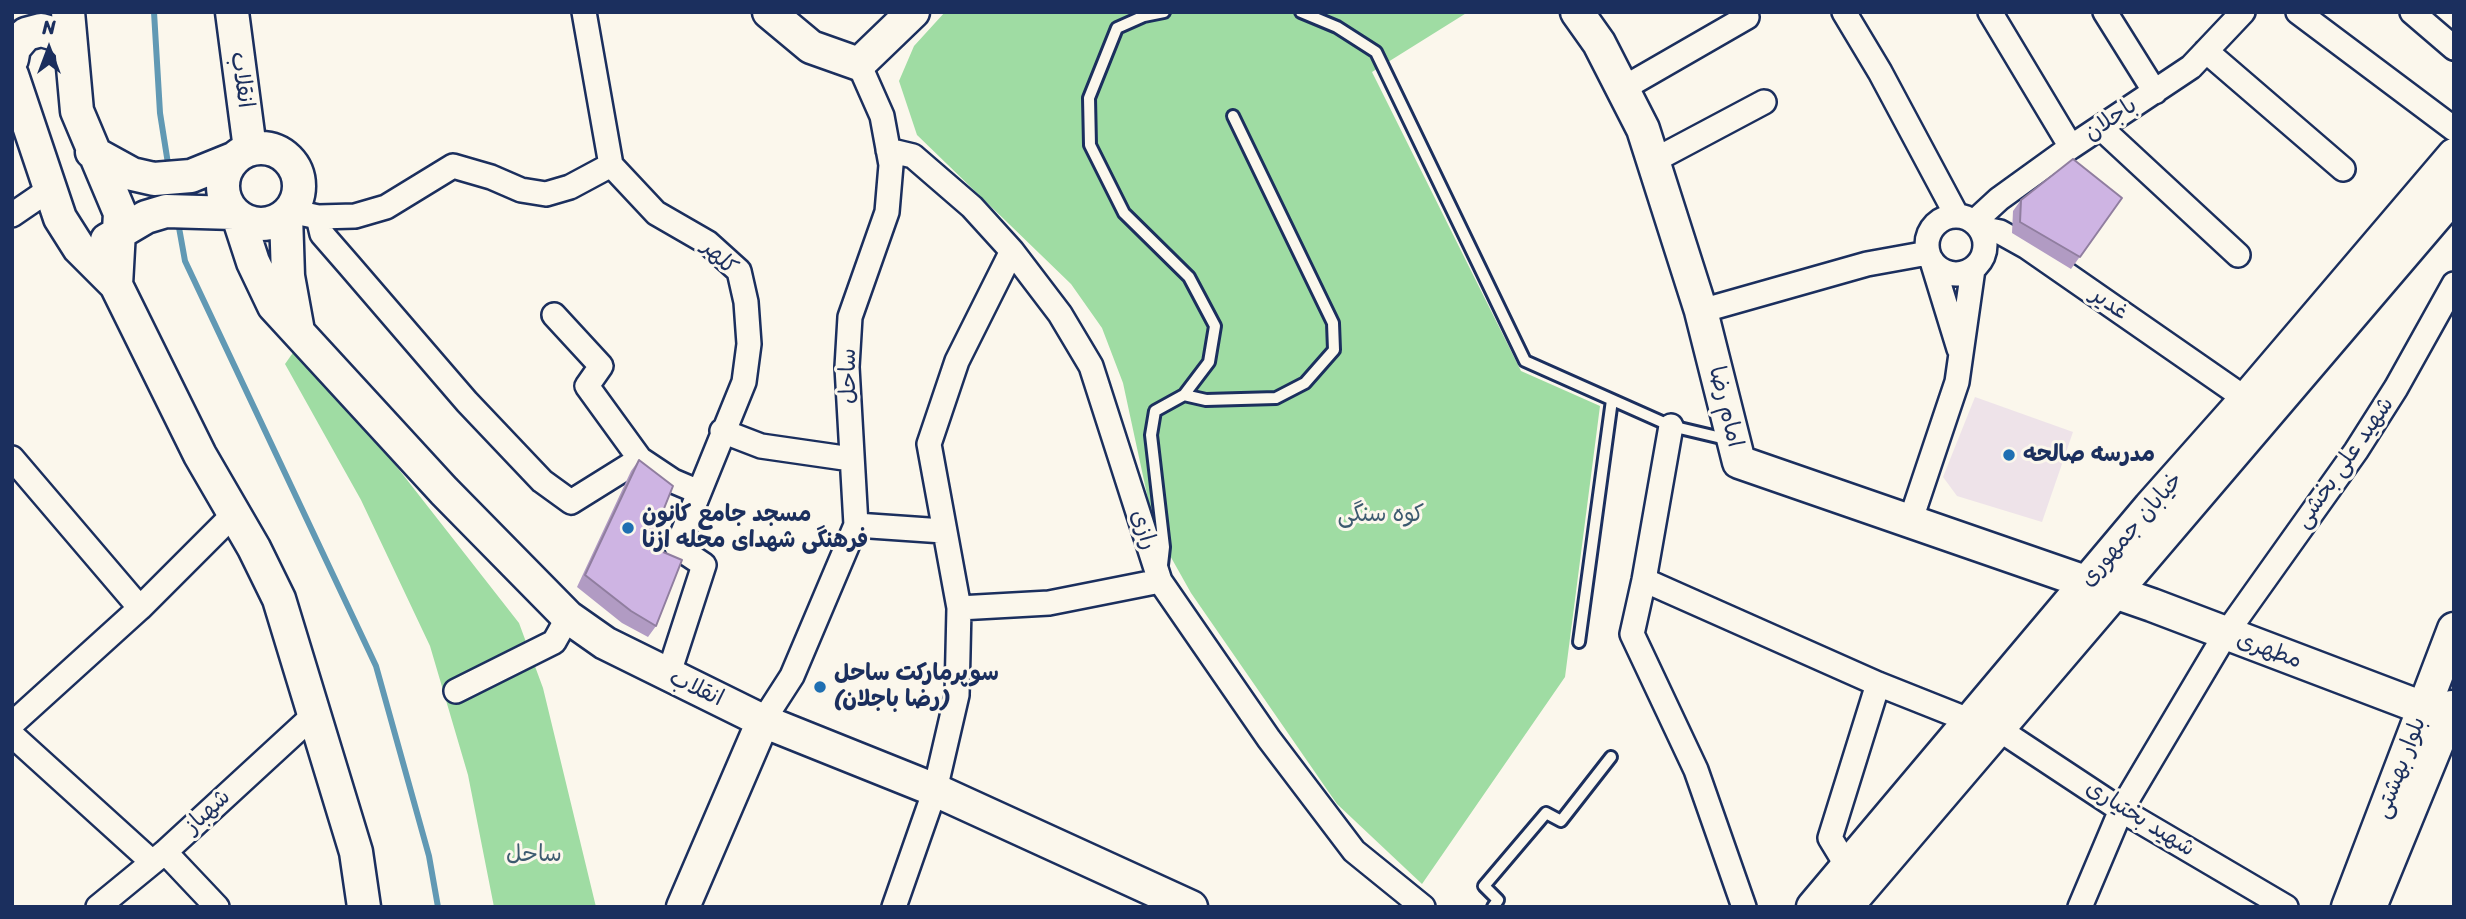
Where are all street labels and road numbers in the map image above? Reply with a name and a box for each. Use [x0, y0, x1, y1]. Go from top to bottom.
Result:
street label: انقلاب [223, 50, 259, 110]
street label: باجلان [2079, 92, 2143, 148]
street label: کلهر [695, 234, 743, 282]
street label: غدیر [2085, 281, 2133, 327]
street label: ساحل [835, 348, 863, 404]
street label: امام رضا [1702, 363, 1748, 451]
street label: شهید علی بخشی [2290, 392, 2400, 534]
street label: خیابان جمهوری [2075, 467, 2189, 593]
street label: رازی [1124, 506, 1162, 554]
street label: مطهری [2233, 626, 2305, 676]
street label: انقلاب [664, 664, 728, 714]
street label: بلوار بهشتی [2369, 713, 2433, 823]
street label: شهید بختیاری [2080, 775, 2200, 863]
street label: شهباز [179, 784, 237, 840]

